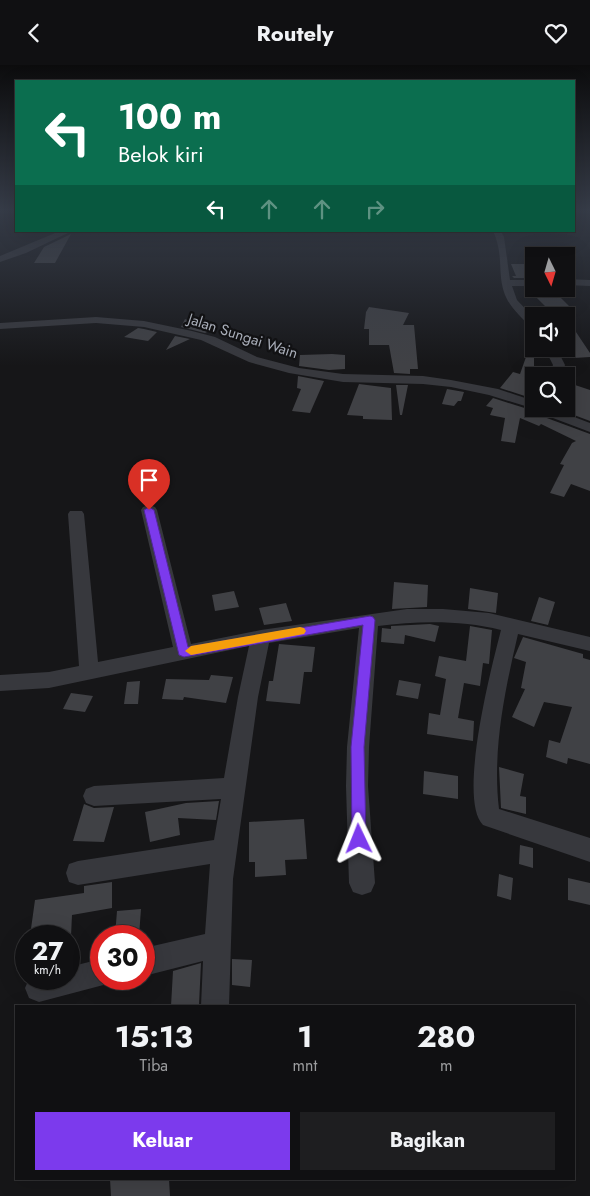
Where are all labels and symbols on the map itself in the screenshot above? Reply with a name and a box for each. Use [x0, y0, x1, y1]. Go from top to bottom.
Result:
north arrow [525, 247, 575, 297]
street label: Jalan Sungai Wain [183, 307, 301, 364]
pin [128, 459, 170, 510]
position arrow [332, 812, 384, 864]
speed limit sign: 30 [90, 925, 155, 990]

